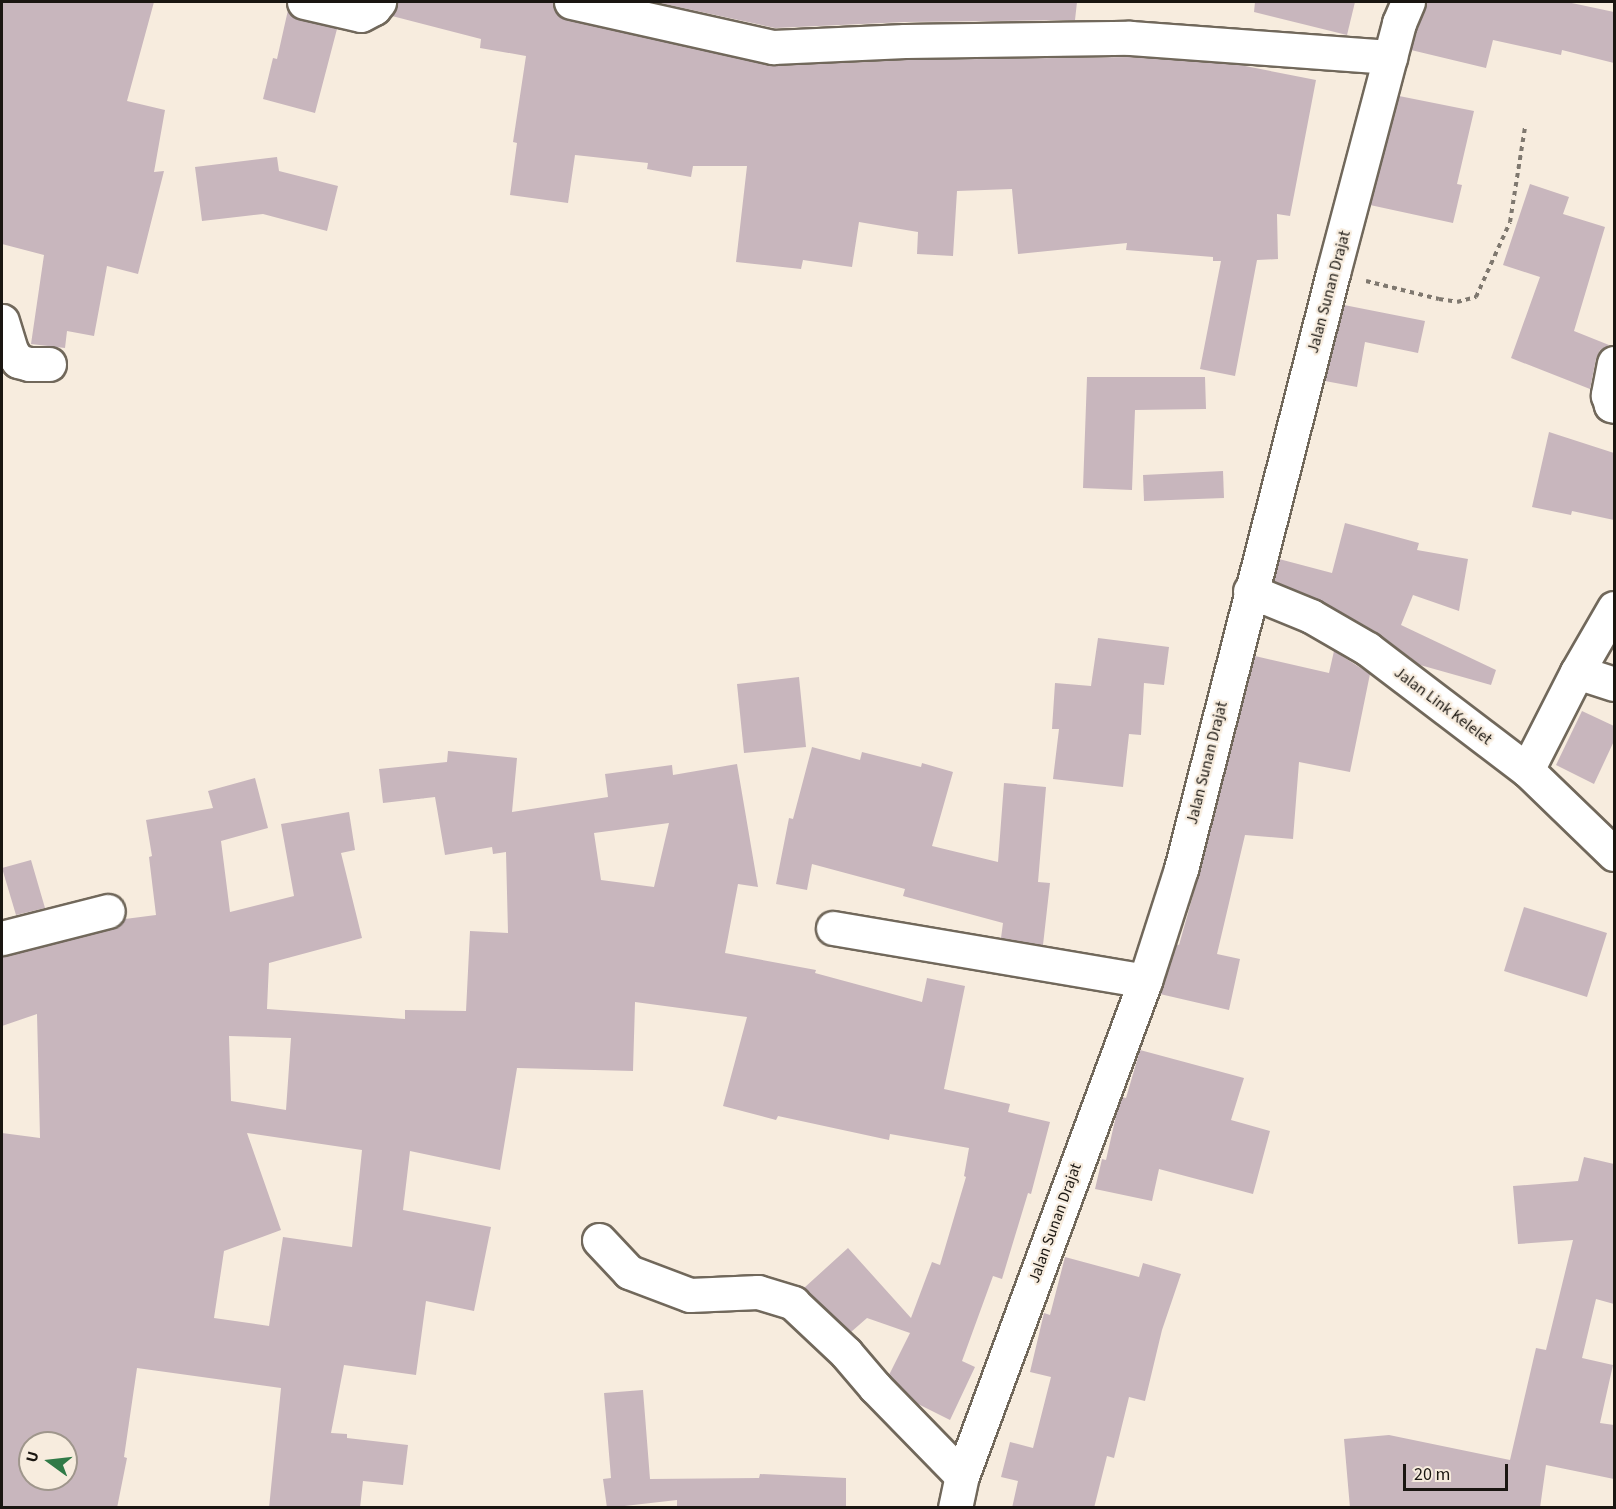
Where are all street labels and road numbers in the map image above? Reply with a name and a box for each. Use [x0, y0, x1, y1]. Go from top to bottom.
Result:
street label: Jalan Sunan Drajat [1303, 229, 1355, 355]
street label: Jalan Link Kelelet [1390, 663, 1496, 749]
street label: Jalan Sunan Drajat [1182, 699, 1232, 827]
street label: Jalan Sunan Drajat [1024, 1160, 1086, 1286]

